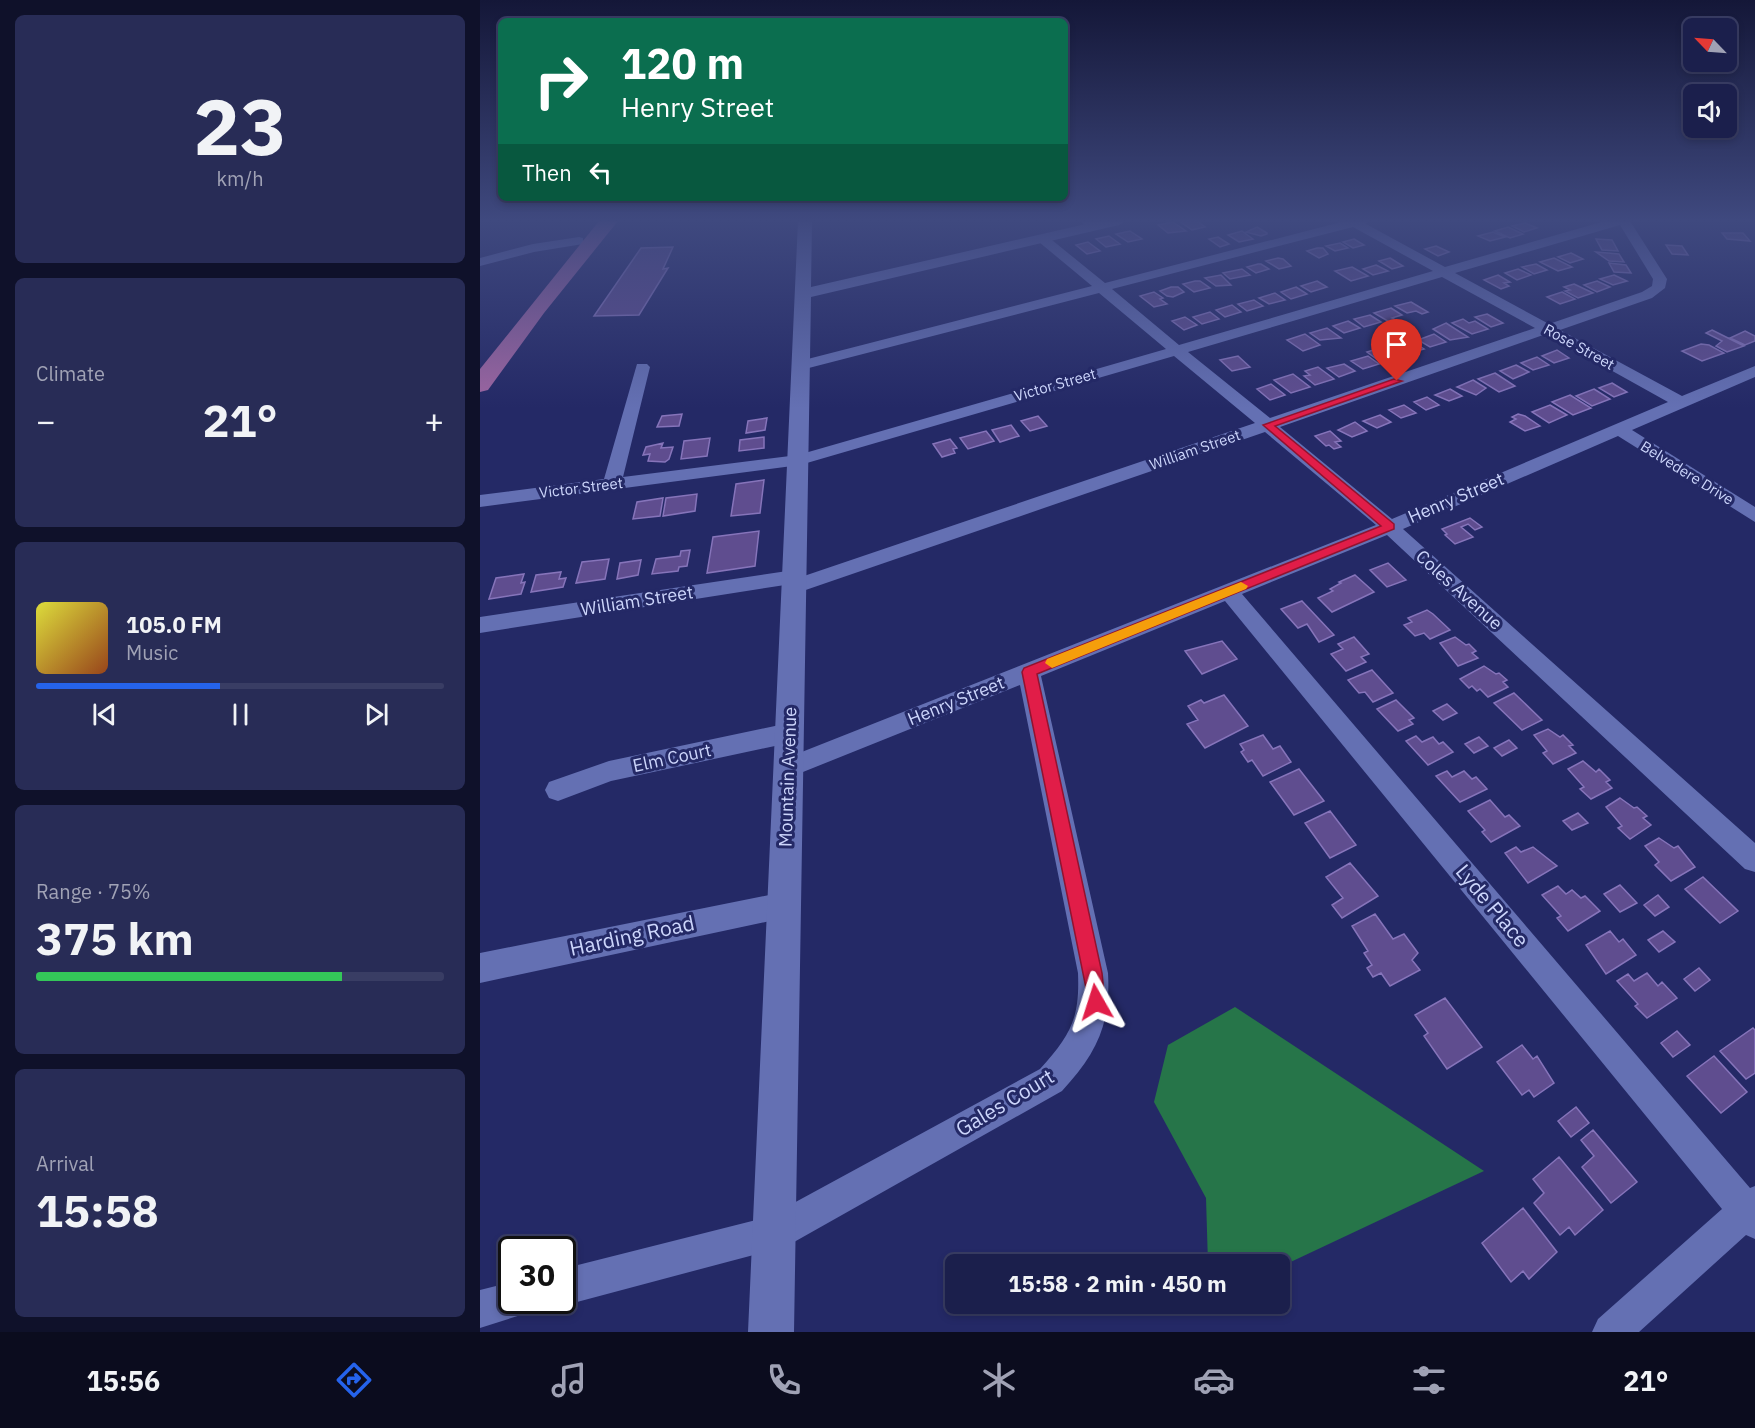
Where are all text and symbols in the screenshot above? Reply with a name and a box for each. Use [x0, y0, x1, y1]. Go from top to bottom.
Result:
north arrow [1683, 18, 1737, 72]
map controls [1683, 18, 1737, 138]
text: 120 m [621, 36, 744, 91]
icon: right [522, 42, 600, 120]
text: 23 [193, 75, 287, 176]
button: sound [1683, 84, 1737, 138]
text: Henry Street [621, 89, 774, 124]
icon: left [584, 156, 617, 189]
text: Then [522, 158, 572, 187]
text: km/h [216, 165, 264, 192]
pin [1371, 319, 1422, 381]
street label: Rose Street [1541, 319, 1618, 374]
icon: arrive [1380, 328, 1413, 361]
text: Climate [36, 360, 105, 387]
street label: Victor Street [1012, 364, 1098, 405]
text: 21° [202, 391, 278, 449]
text: − [36, 399, 56, 442]
text: + [424, 399, 444, 442]
street label: William Street [1147, 425, 1243, 474]
street label: Belvedere Drive [1637, 436, 1737, 509]
street label: Henry Street [1404, 467, 1507, 528]
street label: Victor Street [538, 473, 624, 502]
street label: Coles Avenue [1411, 545, 1508, 635]
street label: William Street [579, 580, 695, 621]
text: 105.0 FM [126, 610, 222, 639]
text: Music [126, 639, 178, 666]
street label: Henry Street [904, 671, 1008, 730]
icon: previous [88, 698, 121, 731]
icon: pause [224, 698, 257, 731]
icon: next [360, 698, 393, 731]
street label: Mountain Avenue [774, 706, 801, 847]
street label: Elm Court [630, 738, 713, 777]
street label: Lyde Place [1450, 858, 1536, 953]
text: Range · 75% [36, 878, 151, 905]
street label: Harding Road [567, 908, 697, 962]
text: 375 km [36, 909, 194, 967]
position arrow [1064, 970, 1128, 1034]
street label: Gales Court [950, 1062, 1059, 1143]
text: Arrival [36, 1150, 94, 1177]
text: 15:58 [36, 1181, 159, 1239]
speed limit sign: 30 [498, 1236, 576, 1314]
text: 15:58 · 2 min · 450 m [1008, 1269, 1227, 1298]
icon: directions [333, 1359, 375, 1401]
icon: music [548, 1359, 590, 1401]
icon: phone [763, 1359, 805, 1401]
icon: climate [978, 1359, 1020, 1401]
icon: car [1193, 1359, 1235, 1401]
icon: filters [1408, 1359, 1450, 1401]
text: 15:56 [87, 1363, 160, 1398]
text: 21° [1623, 1363, 1668, 1398]

